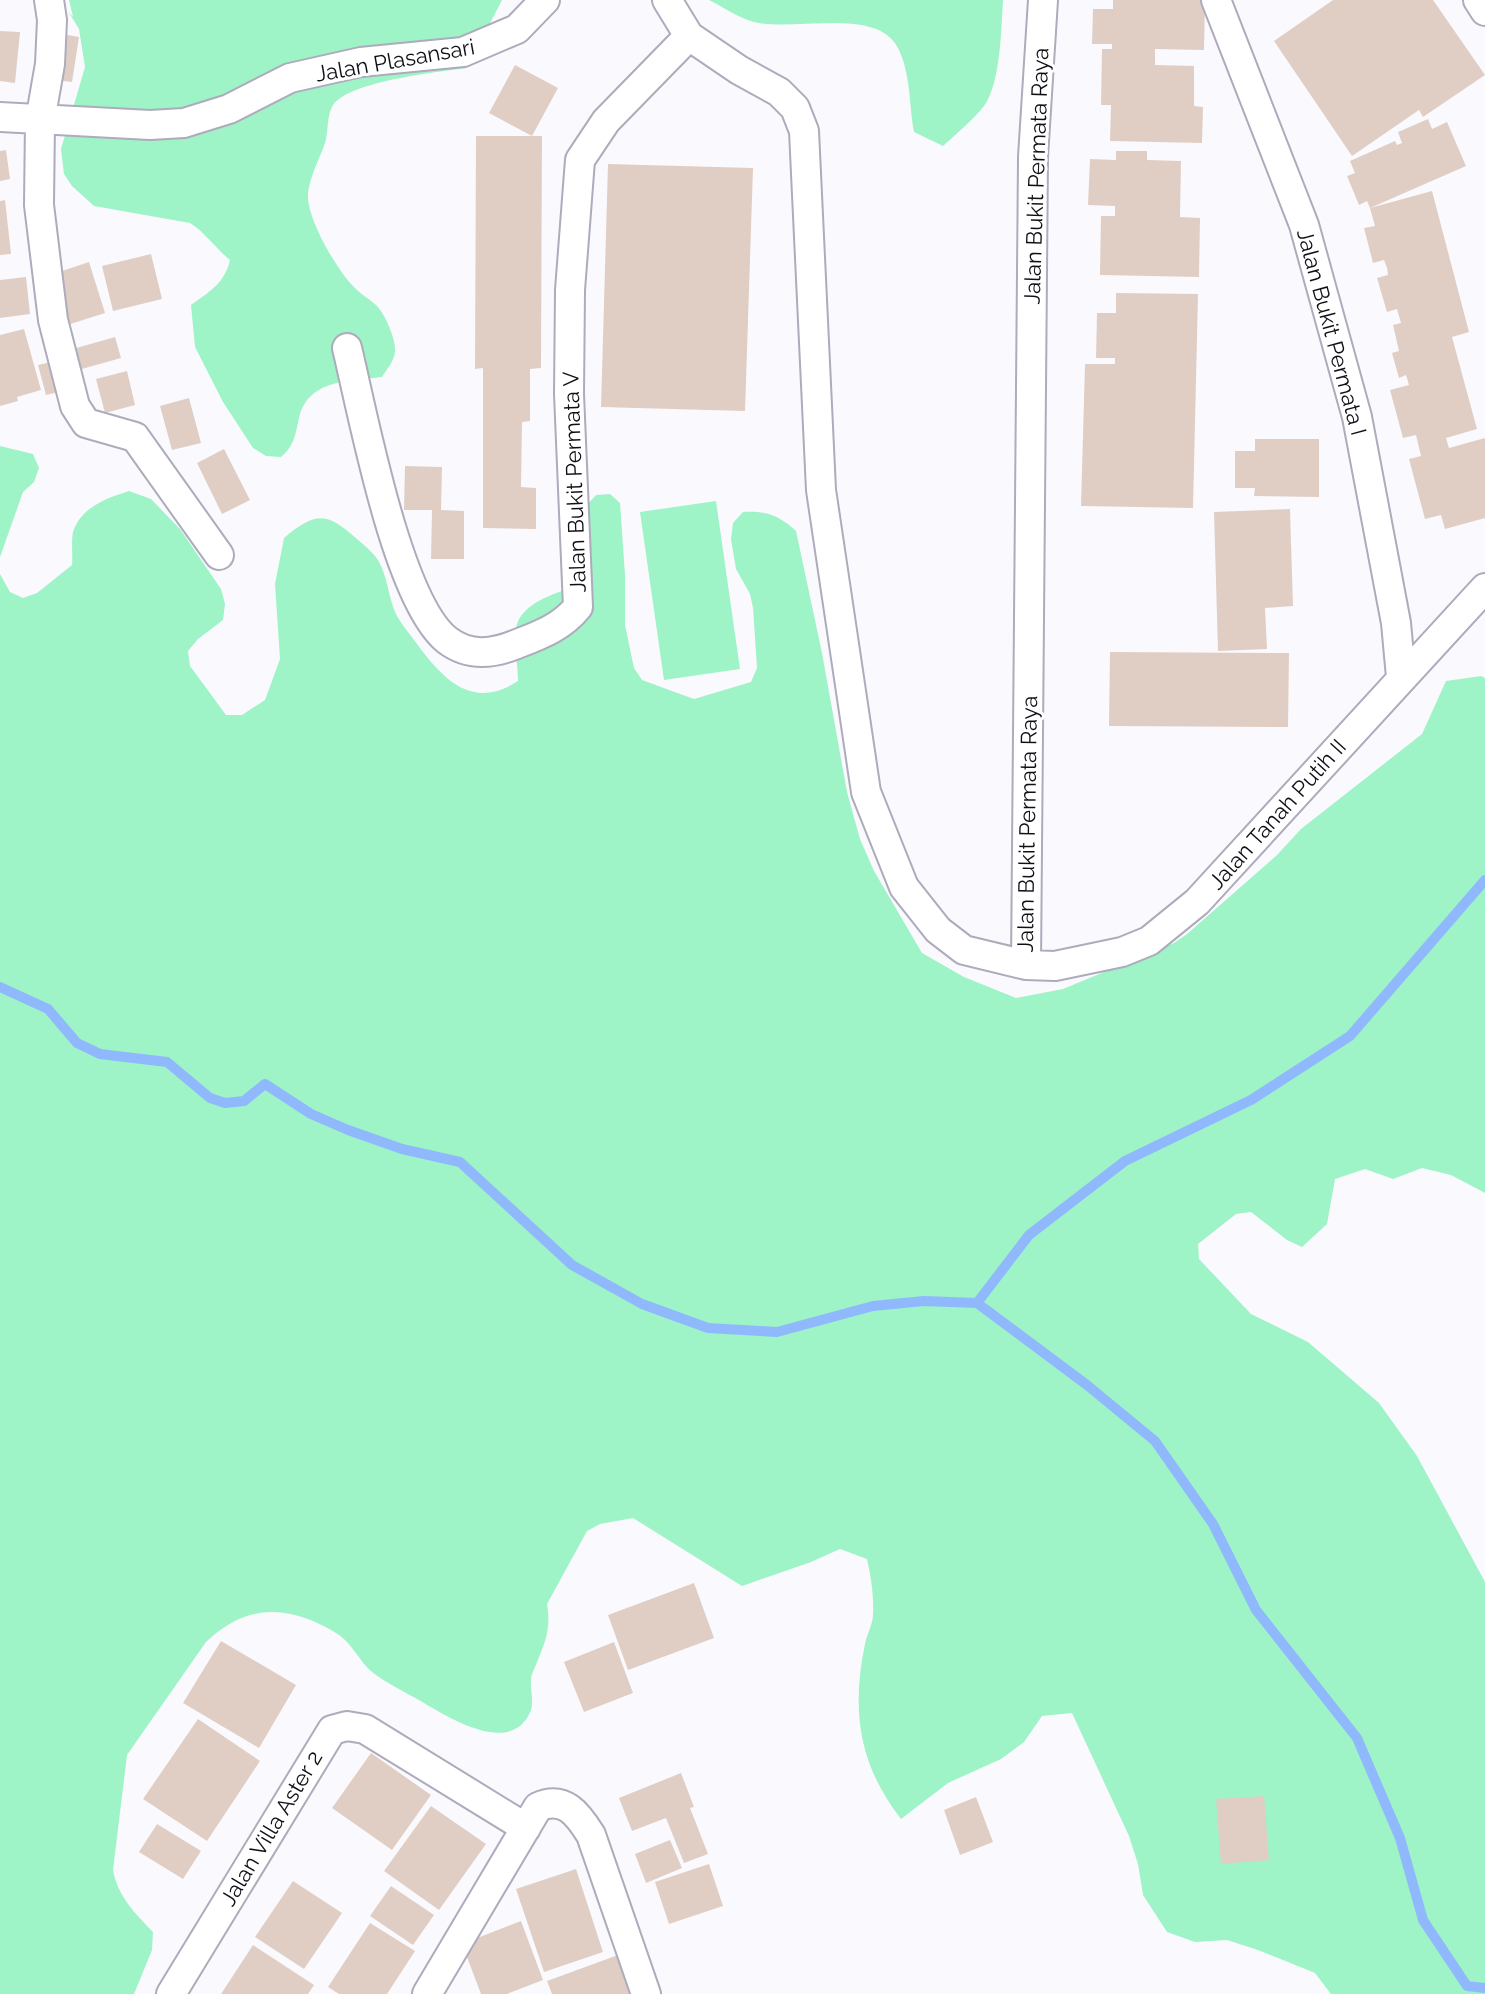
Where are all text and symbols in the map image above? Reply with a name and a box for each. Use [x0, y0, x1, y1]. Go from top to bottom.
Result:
street label: Jalan Plasansari [313, 33, 477, 87]
street label: Jalan Bukit Permata Raya [1019, 47, 1053, 305]
street label: Jalan Bukit Permata I [1292, 226, 1372, 438]
street label: Jalan Bukit Permata V [557, 371, 591, 593]
street label: Jalan Bukit Permata Raya [1012, 695, 1042, 953]
street label: Jalan Tanah Putih II [1203, 734, 1351, 894]
street label: Jalan Villa Aster 2 [214, 1746, 328, 1910]

